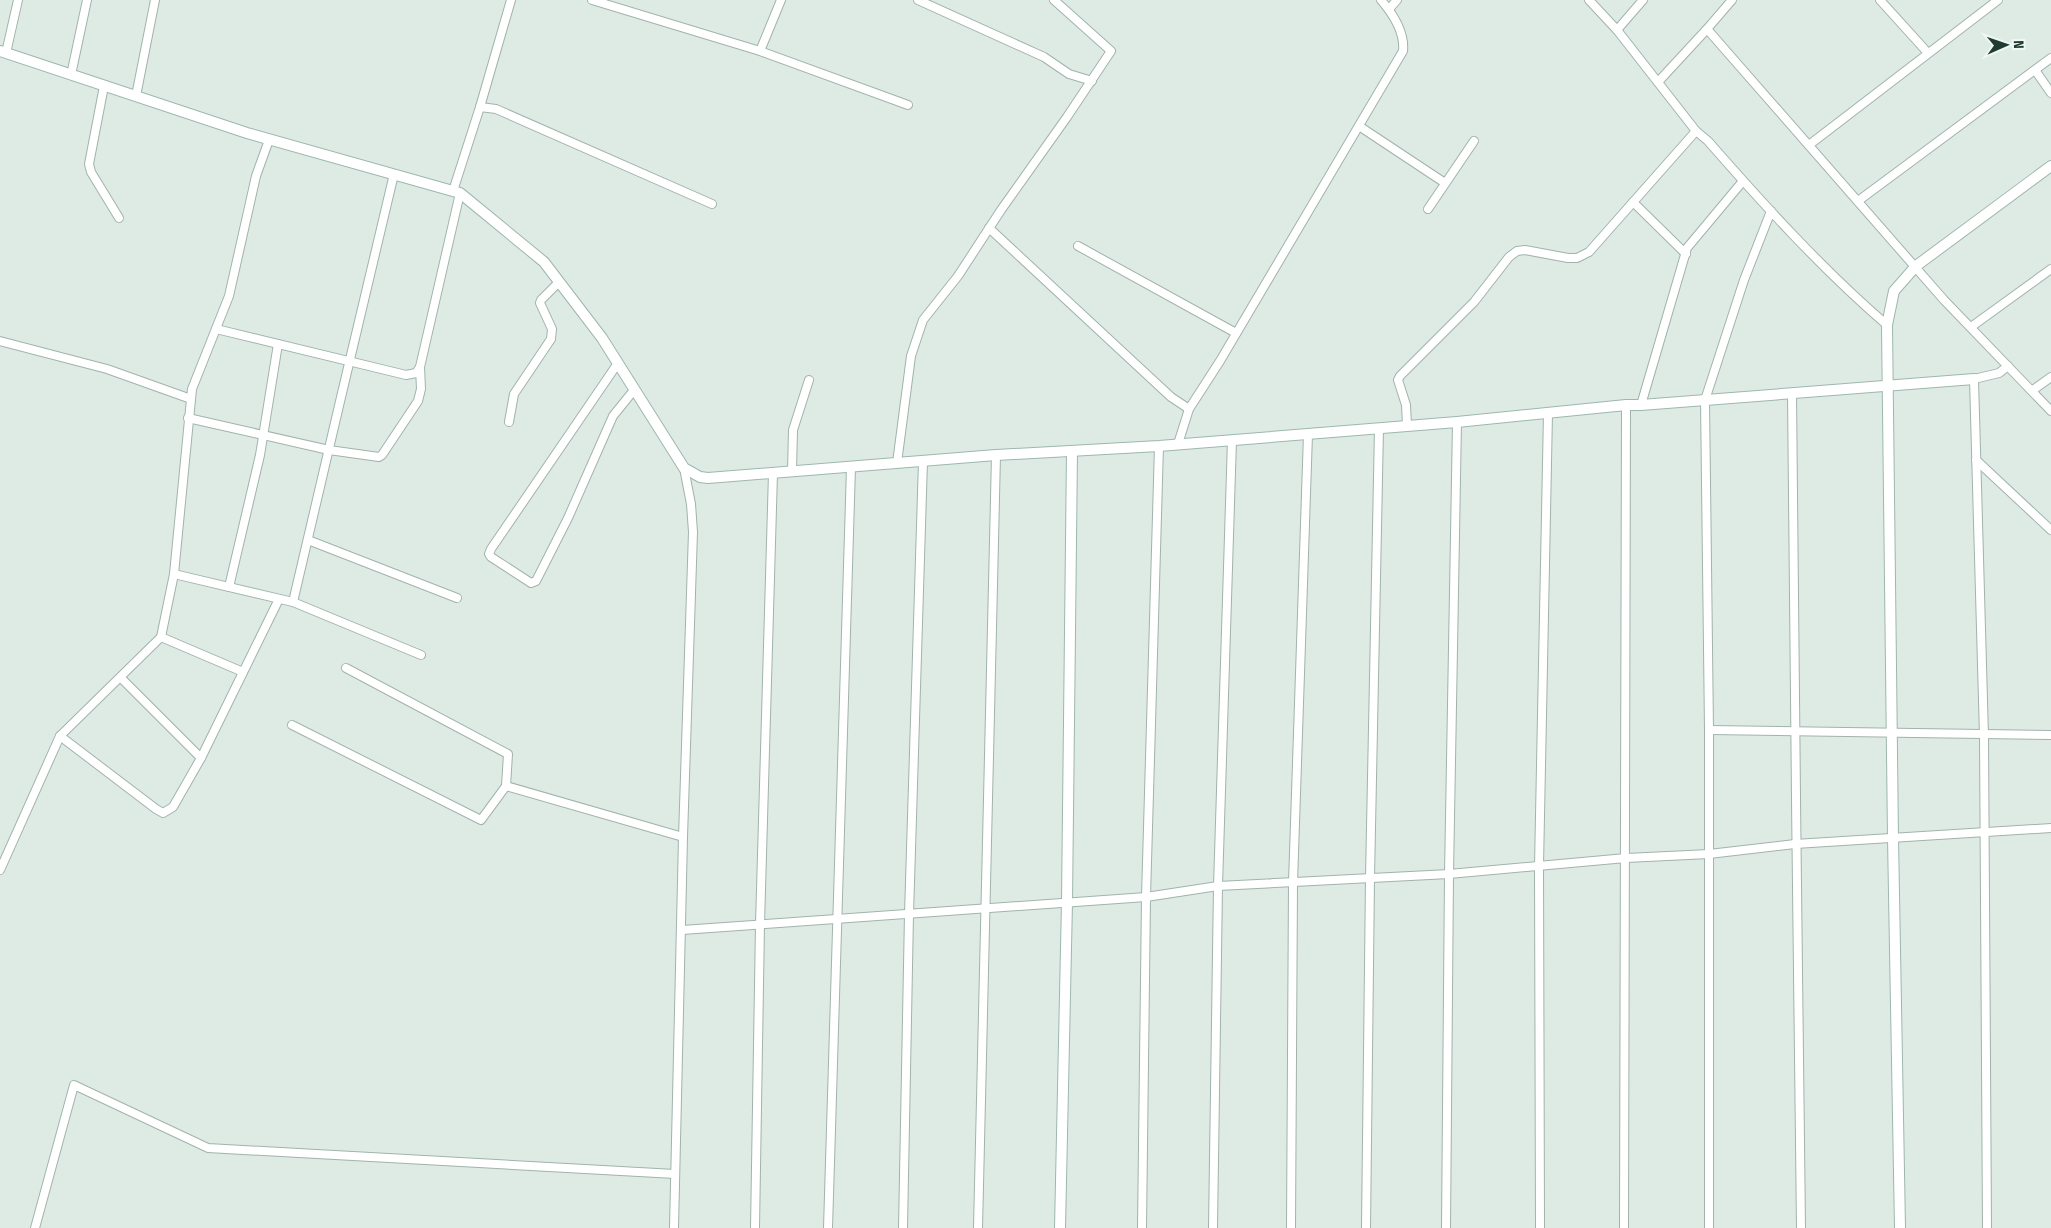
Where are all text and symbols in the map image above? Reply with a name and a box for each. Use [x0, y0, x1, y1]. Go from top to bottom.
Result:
north arrow [1981, 20, 2031, 70]
text: N [2010, 40, 2027, 49]

